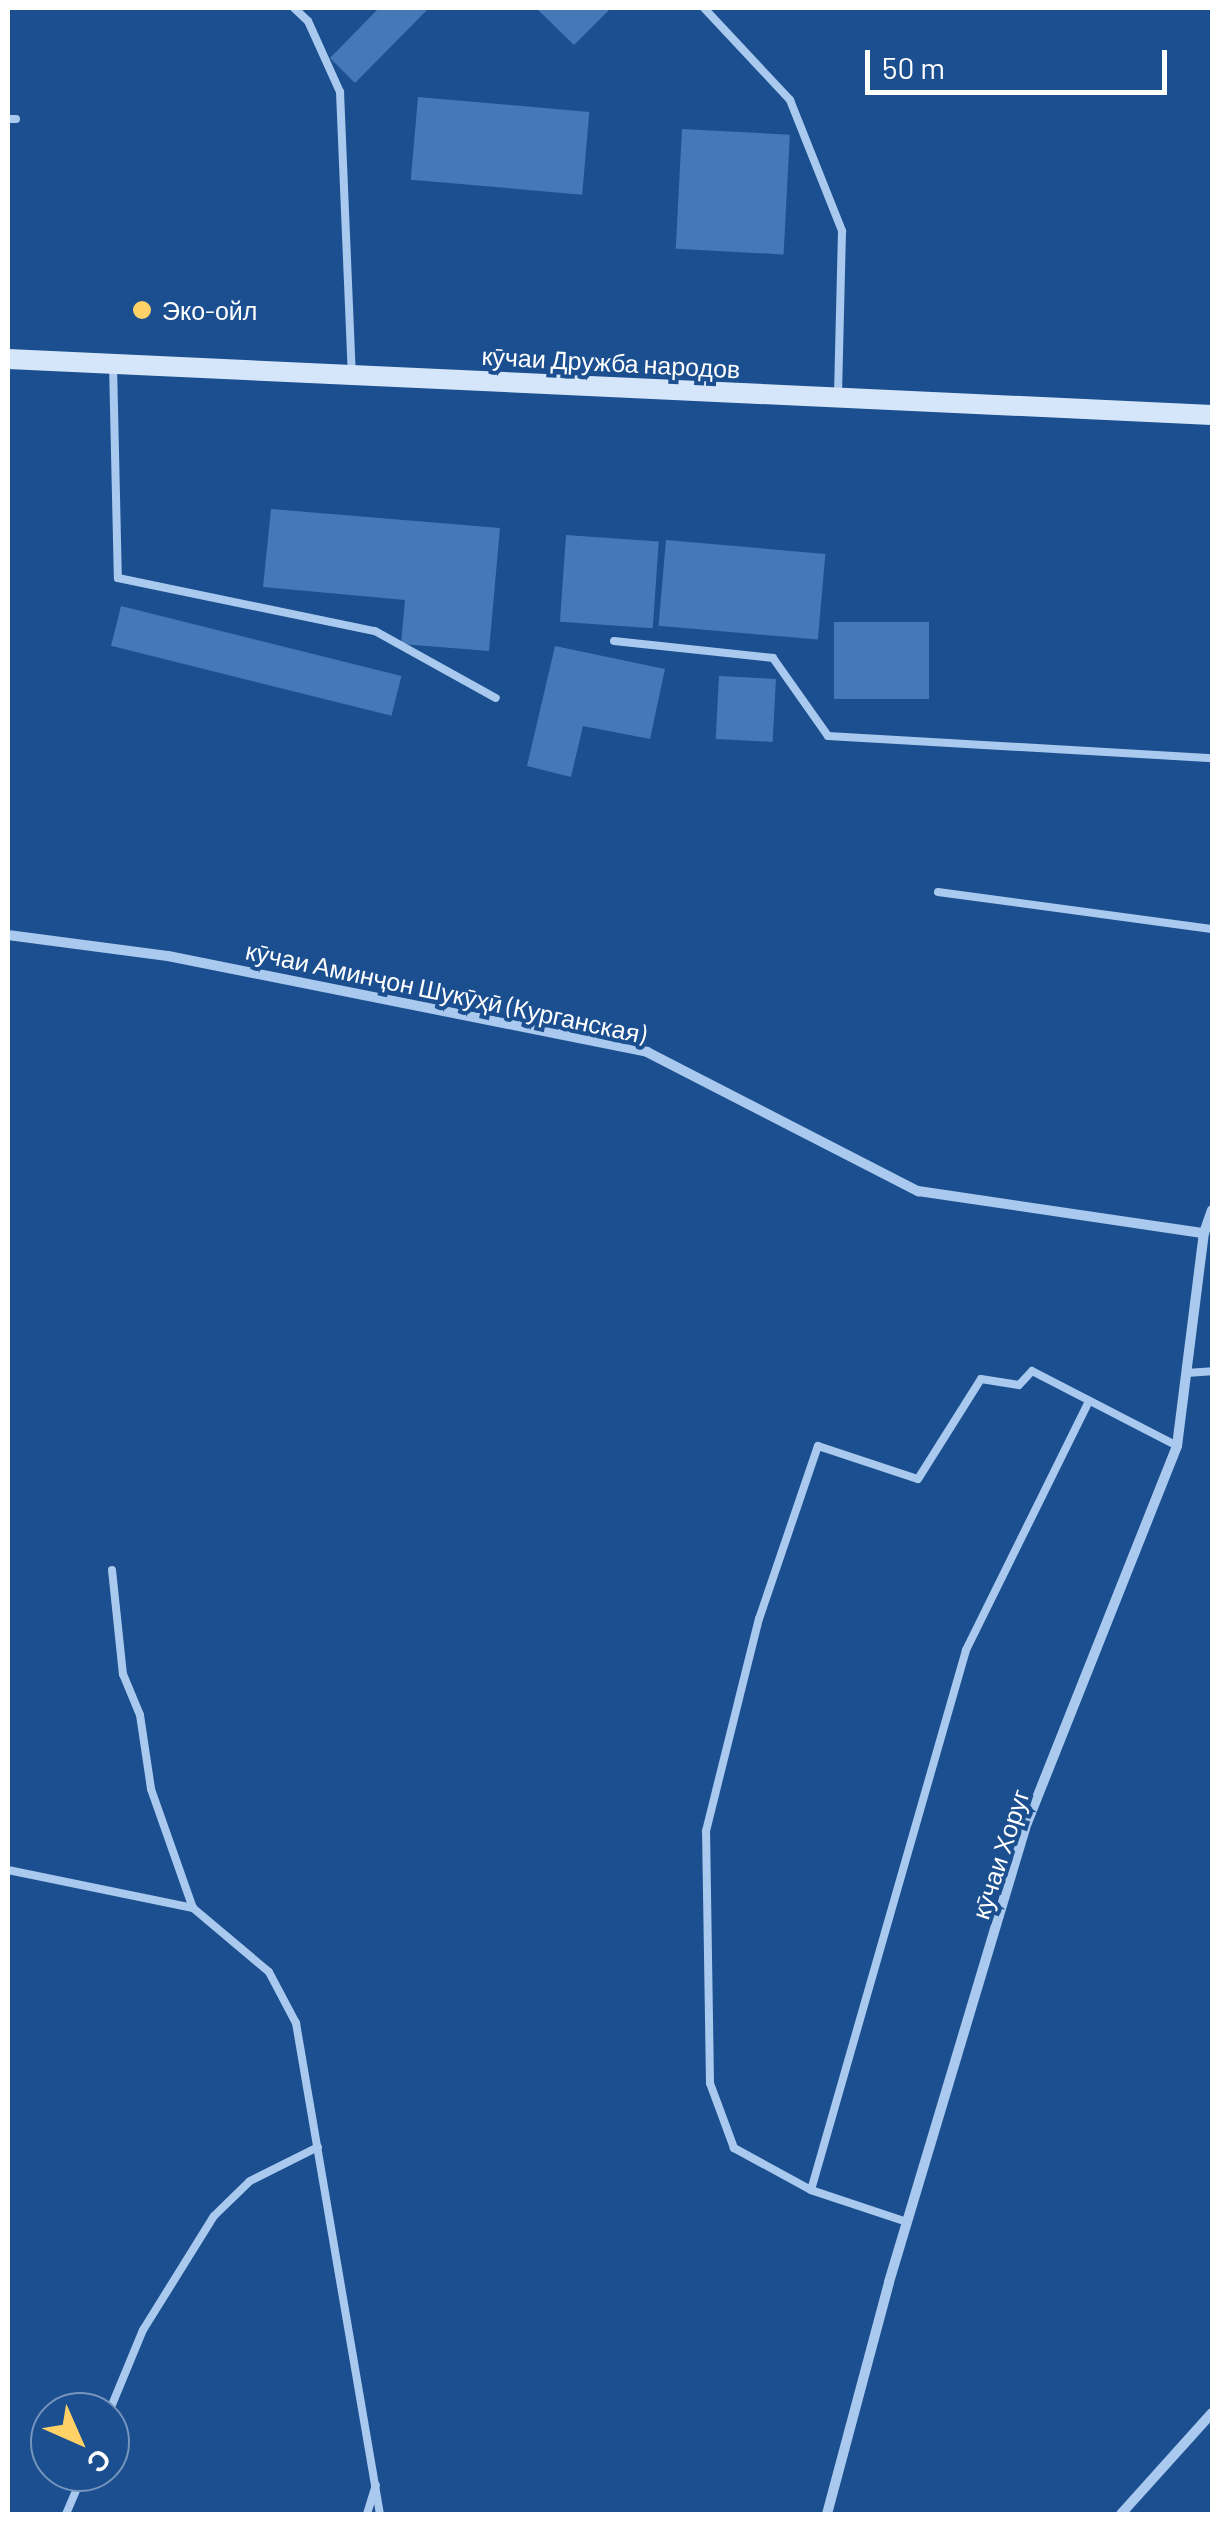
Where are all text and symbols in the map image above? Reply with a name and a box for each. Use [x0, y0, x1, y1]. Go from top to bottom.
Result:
scale bar [870, 30, 1172, 92]
text: 50 m [882, 49, 945, 85]
place label: Эко-ойл [162, 295, 257, 325]
marker: Эко-ойл [131, 299, 153, 321]
street label: кӯчаи Дружба народов [481, 340, 741, 384]
street label: кӯчаи Аминҷон Шукӯҳӣ (Курганская) [243, 935, 649, 1049]
street label: кӯчаи Хоруг [965, 1785, 1035, 1923]
north arrow [30, 2392, 130, 2492]
text: С [81, 2443, 119, 2481]

